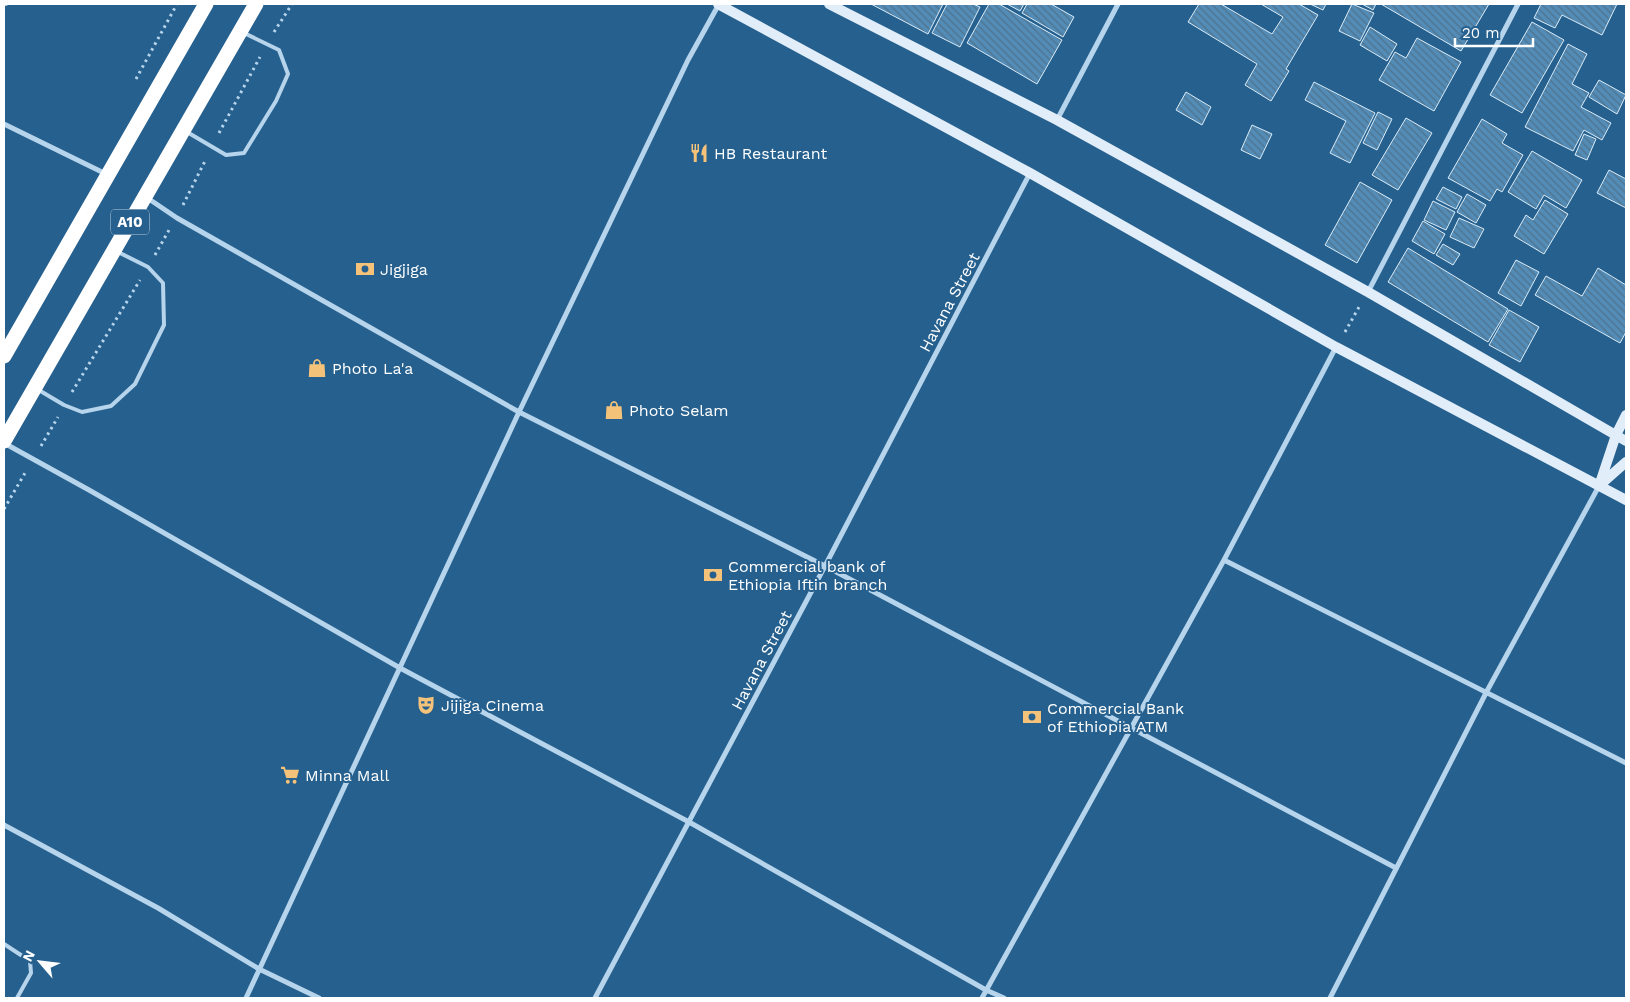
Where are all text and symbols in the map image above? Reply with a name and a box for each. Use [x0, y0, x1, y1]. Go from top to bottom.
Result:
scale bar [1455, 15, 1532, 47]
text: 20 m [1462, 24, 1500, 42]
restaurant icon: HB Restaurant [688, 142, 710, 164]
place label: HB Restaurant [714, 144, 827, 163]
road number: A10 [111, 210, 149, 234]
street label: Havana Street [915, 249, 984, 355]
bank icon: Jigjiga [354, 258, 376, 280]
place label: Jigjiga [380, 260, 428, 279]
shop icon: Photo La'a [306, 357, 328, 379]
place label: Photo La'a [332, 359, 413, 378]
shop icon: Photo Selam [603, 399, 625, 421]
place label: Photo Selam [629, 401, 729, 420]
place label: Commercial bank of Ethiopia Iftin branch [728, 557, 888, 594]
bank icon: Commercial bank of Ethiopia Iftin branch [702, 564, 724, 586]
street label: Havana Street [727, 607, 796, 713]
theatre icon: Jijiga Cinema [415, 694, 437, 716]
place label: Jijiga Cinema [441, 696, 544, 715]
place label: Commercial Bank of Ethiopia ATM [1047, 699, 1184, 736]
bank icon: Commercial Bank of Ethiopia ATM [1021, 706, 1043, 728]
supermarket icon: Minna Mall [279, 764, 301, 786]
place label: Minna Mall [305, 766, 389, 785]
north arrow [15, 937, 65, 987]
text: N [19, 948, 38, 964]

